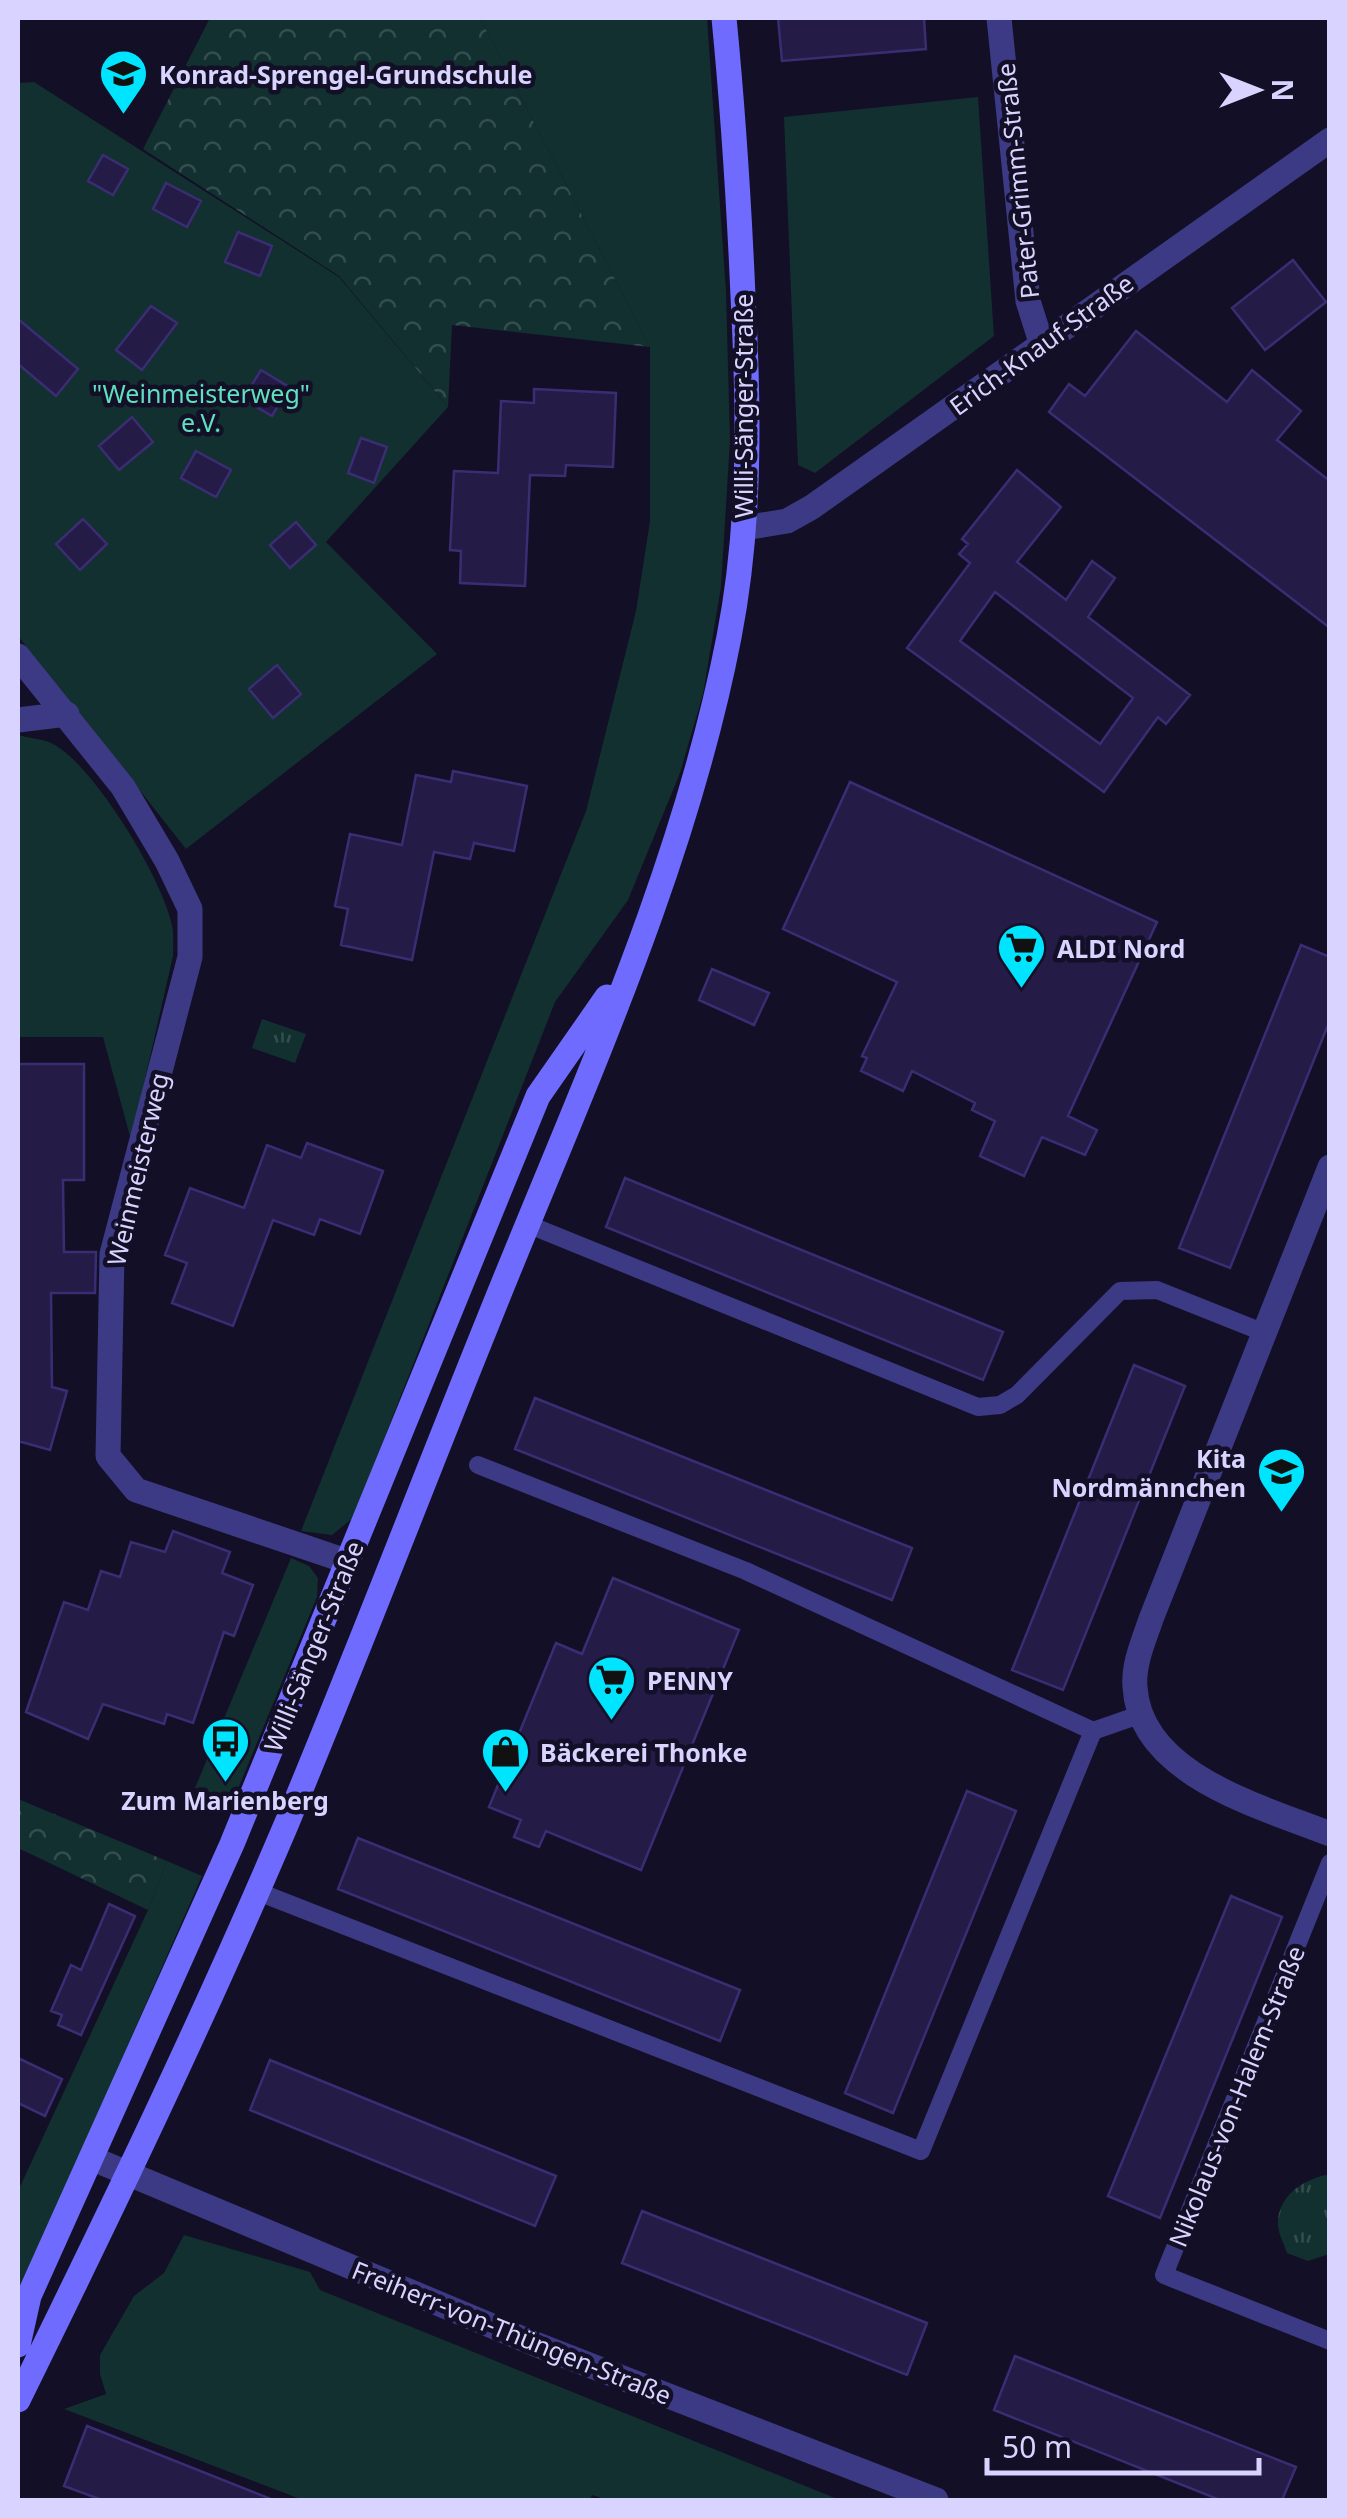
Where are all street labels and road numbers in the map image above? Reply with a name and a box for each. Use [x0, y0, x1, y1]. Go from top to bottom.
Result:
street label: Pater-Grimm-Straße [988, 61, 1046, 301]
street label: Erich-Knauf-Straße [942, 266, 1140, 422]
street label: Willi-Sänger-Straße [726, 294, 760, 518]
street label: Weinmeisterweg [98, 1069, 176, 1269]
street label: Willi-Sänger-Straße [255, 1535, 371, 1757]
street label: Nikolaus-von-Halem-Straße [1160, 1940, 1312, 2252]
street label: Freiherr-von-Thüngen-Straße [347, 2252, 677, 2412]

